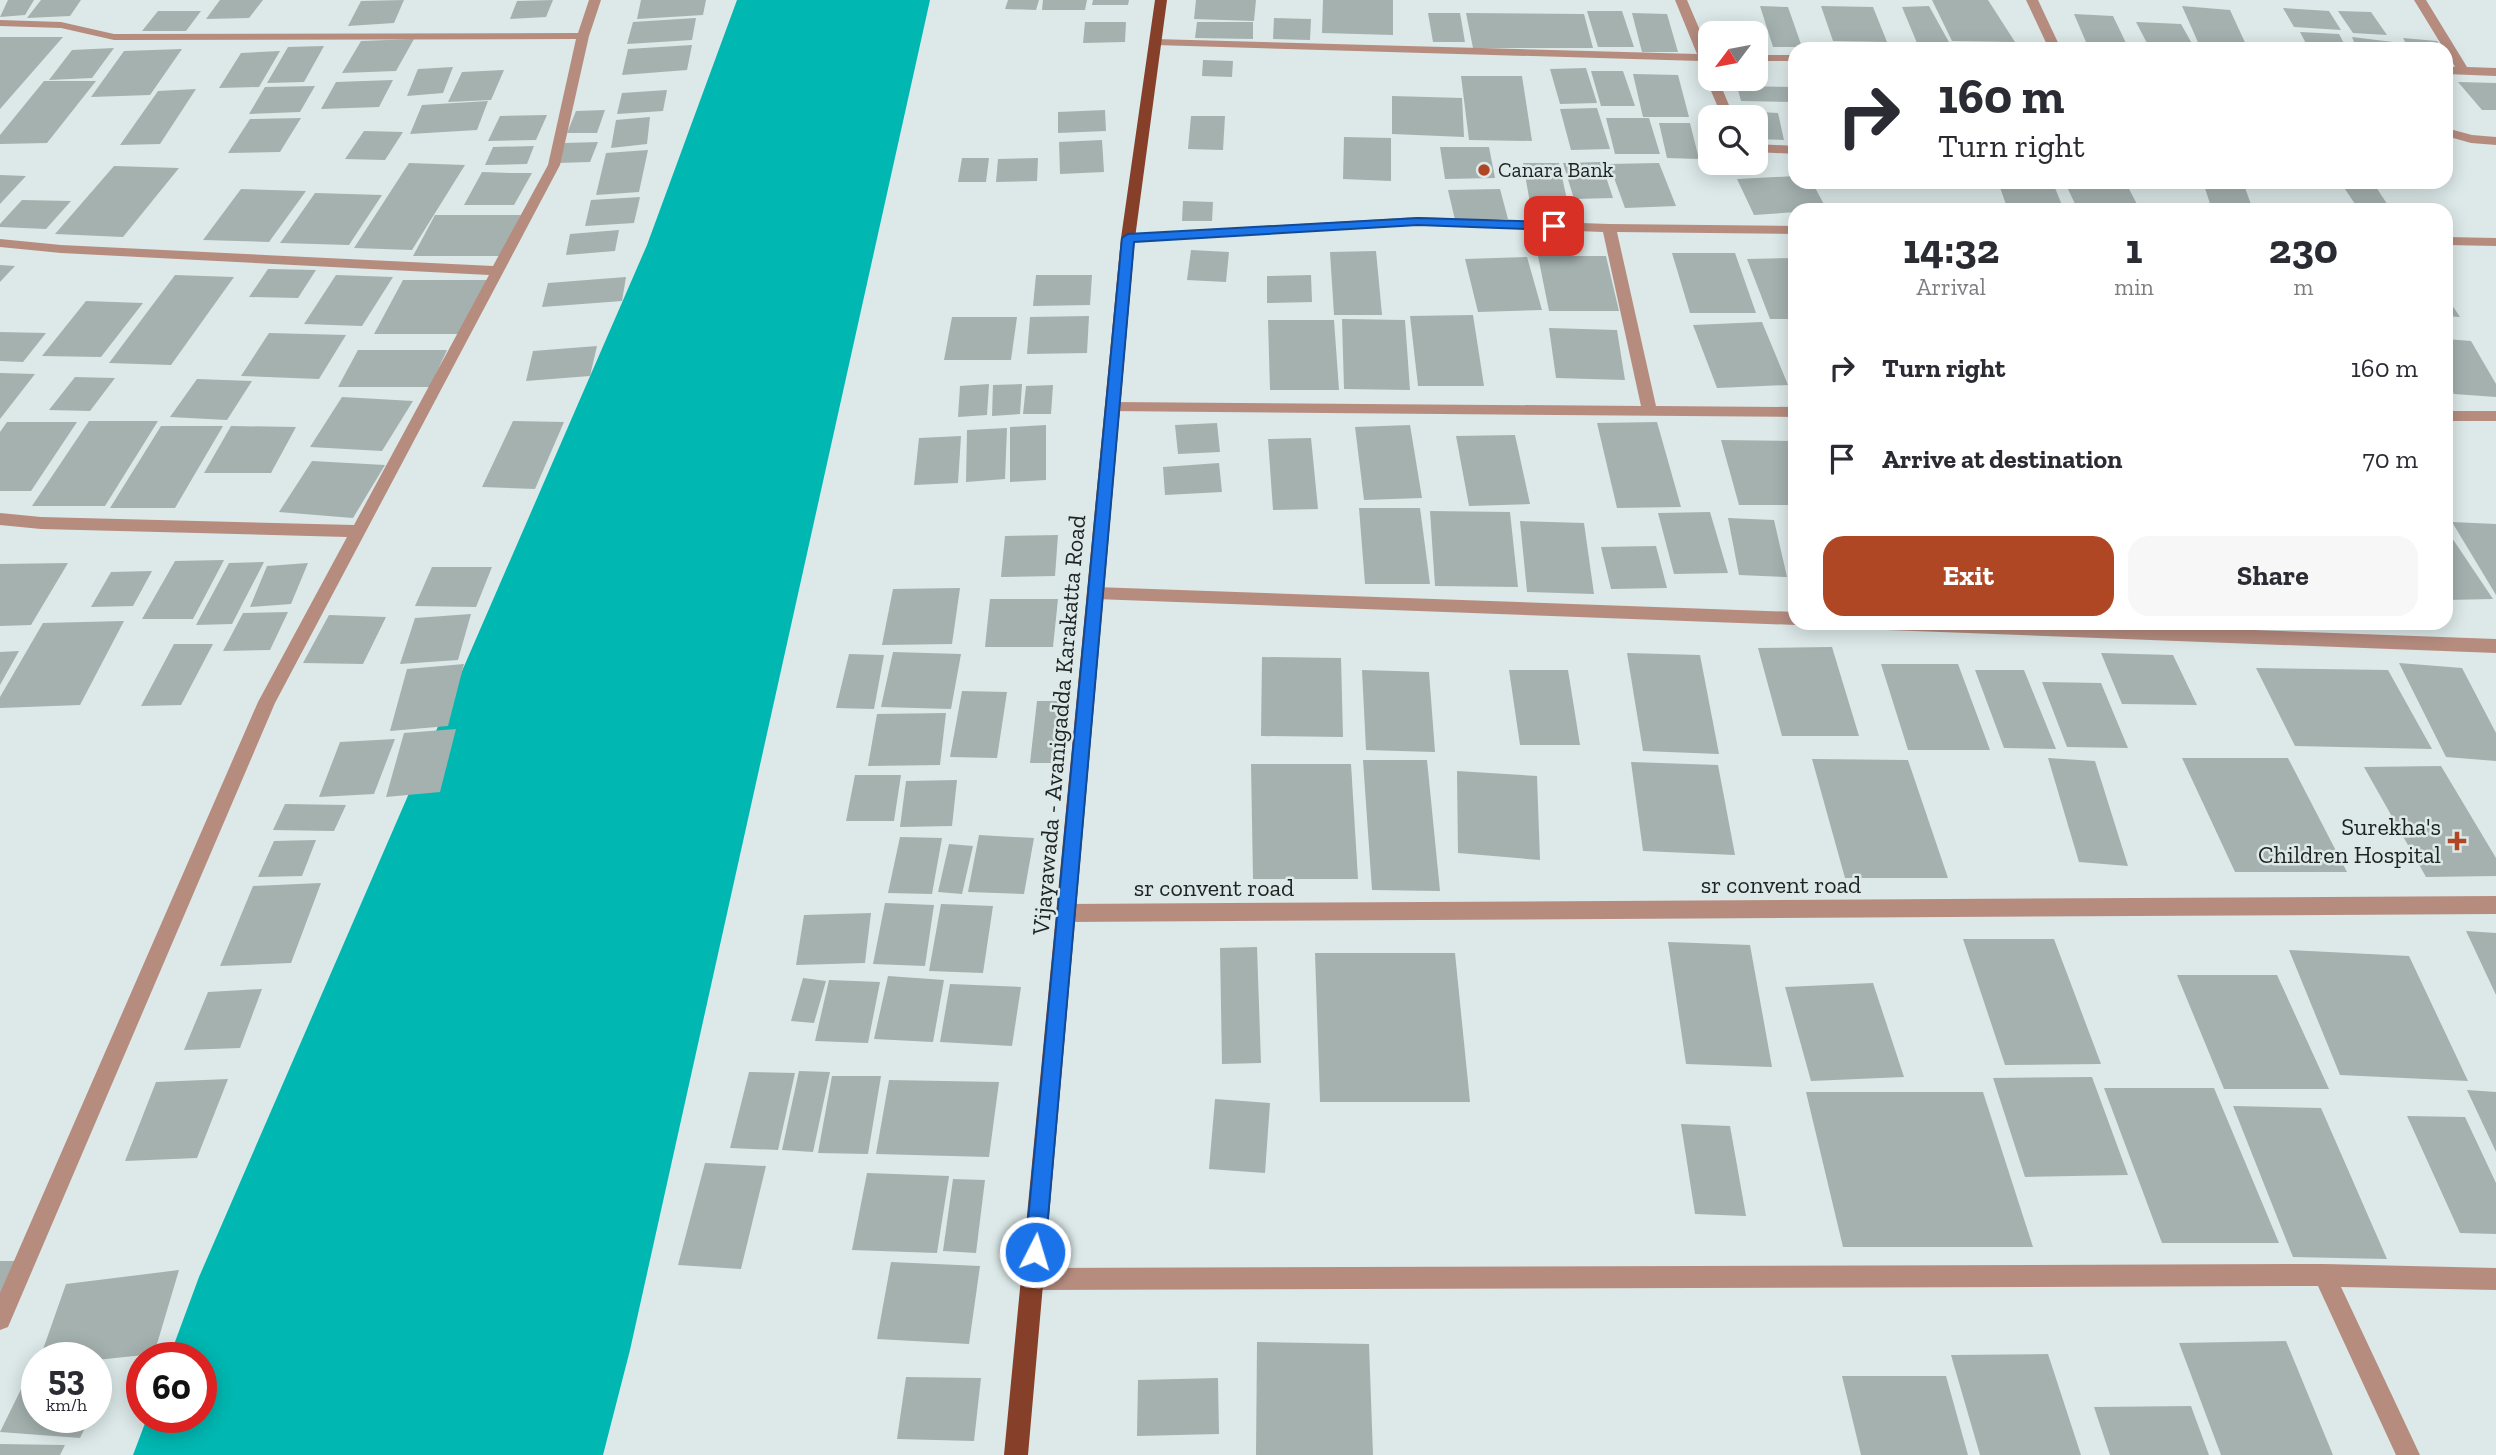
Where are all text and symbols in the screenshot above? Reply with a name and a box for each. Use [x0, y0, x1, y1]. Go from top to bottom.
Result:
north arrow [1698, 21, 1768, 91]
map controls [1698, 21, 1768, 175]
text: 160 m [1938, 67, 2064, 126]
icon: right [1823, 70, 1914, 161]
button: search [1698, 105, 1768, 175]
text: Turn right [1938, 127, 2085, 165]
place label: Canara Bank [1498, 157, 1613, 182]
marker: Canara Bank [1476, 162, 1492, 178]
pin [1524, 196, 1584, 256]
icon: arrive [1535, 207, 1573, 245]
text: 14:32 [1903, 223, 1999, 274]
text: 1 [2126, 223, 2143, 274]
text: 230 [2269, 223, 2338, 274]
text: Arrival [1917, 273, 1986, 301]
text: min [2114, 273, 2154, 301]
text: m [2293, 273, 2313, 301]
icon: right [1823, 349, 1861, 387]
text: Turn right [1882, 352, 2005, 384]
text: 160 m [2351, 352, 2418, 384]
icon: arrive [1823, 440, 1861, 478]
text: Arrive at destination [1882, 443, 2122, 475]
text: 70 m [2362, 443, 2418, 475]
street label: Vijayawada - Avanigadda Karakatta Road [1026, 514, 1091, 937]
button: Exit [1823, 536, 2114, 616]
button: Share [2128, 536, 2418, 616]
place label: Surekha's Children Hospital [2258, 812, 2441, 869]
marker: Surekha's Children Hospital [2447, 831, 2467, 851]
street label: sr convent road [1701, 870, 1861, 899]
street label: sr convent road [1134, 873, 1294, 902]
position arrow [998, 1215, 1072, 1289]
speed limit sign: 60 [126, 1342, 217, 1433]
text: 53 [48, 1357, 85, 1399]
text: km/h [46, 1394, 87, 1416]

